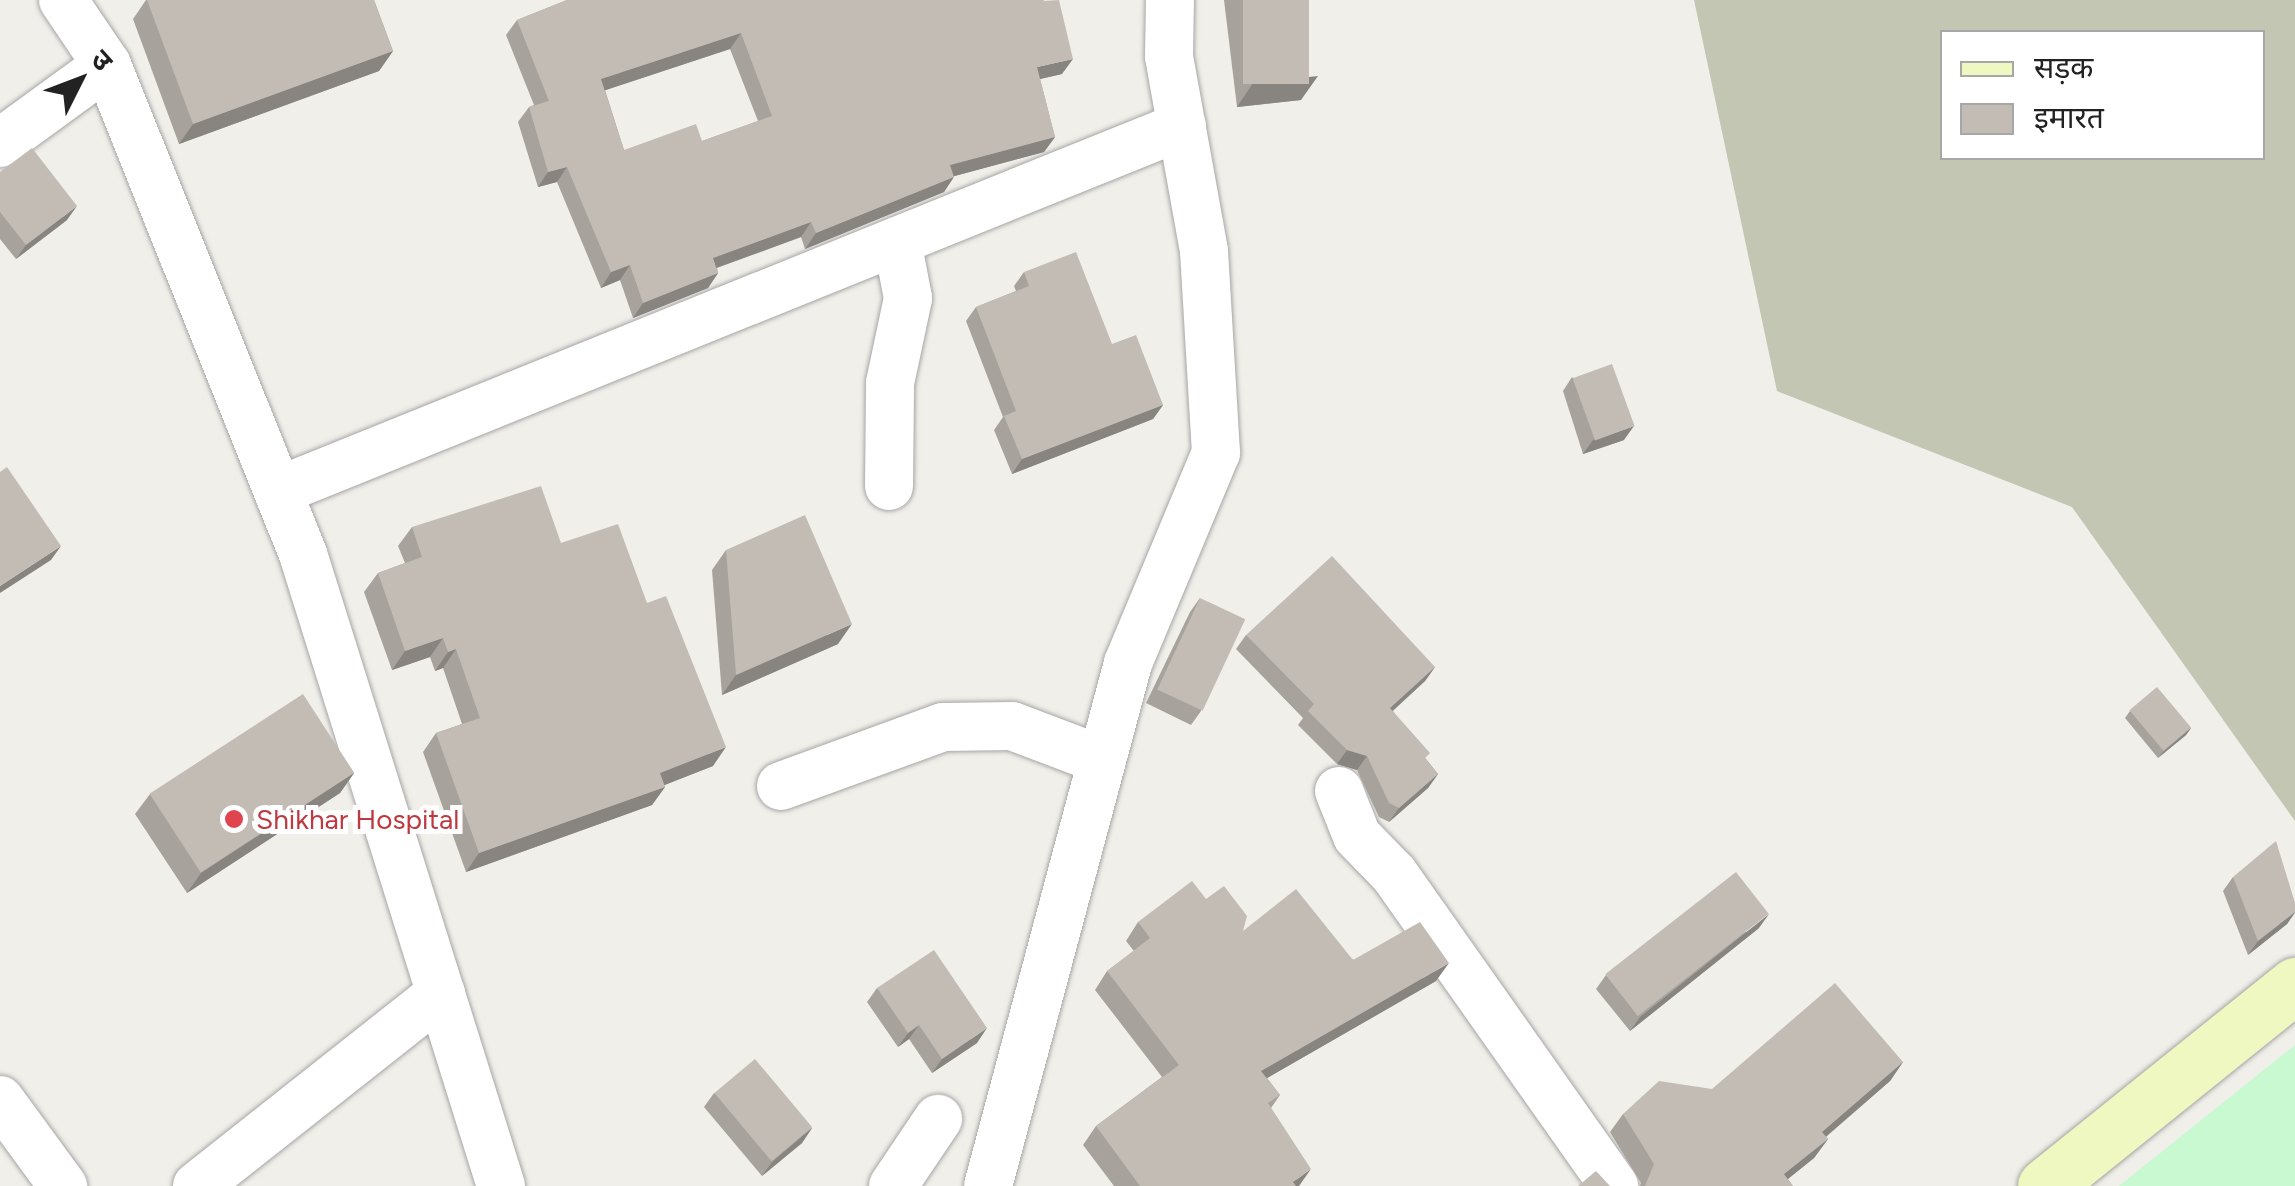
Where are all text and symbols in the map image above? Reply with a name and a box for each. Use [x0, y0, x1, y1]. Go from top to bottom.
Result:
north arrow [30, 30, 130, 130]
legend [1940, 30, 2265, 160]
text: उ [84, 42, 120, 77]
text: सड़क [2034, 49, 2093, 86]
text: इमारत [2034, 99, 2104, 136]
place label: Shikhar Hospital [256, 802, 459, 836]
marker: Shikhar Hospital [221, 806, 247, 832]

